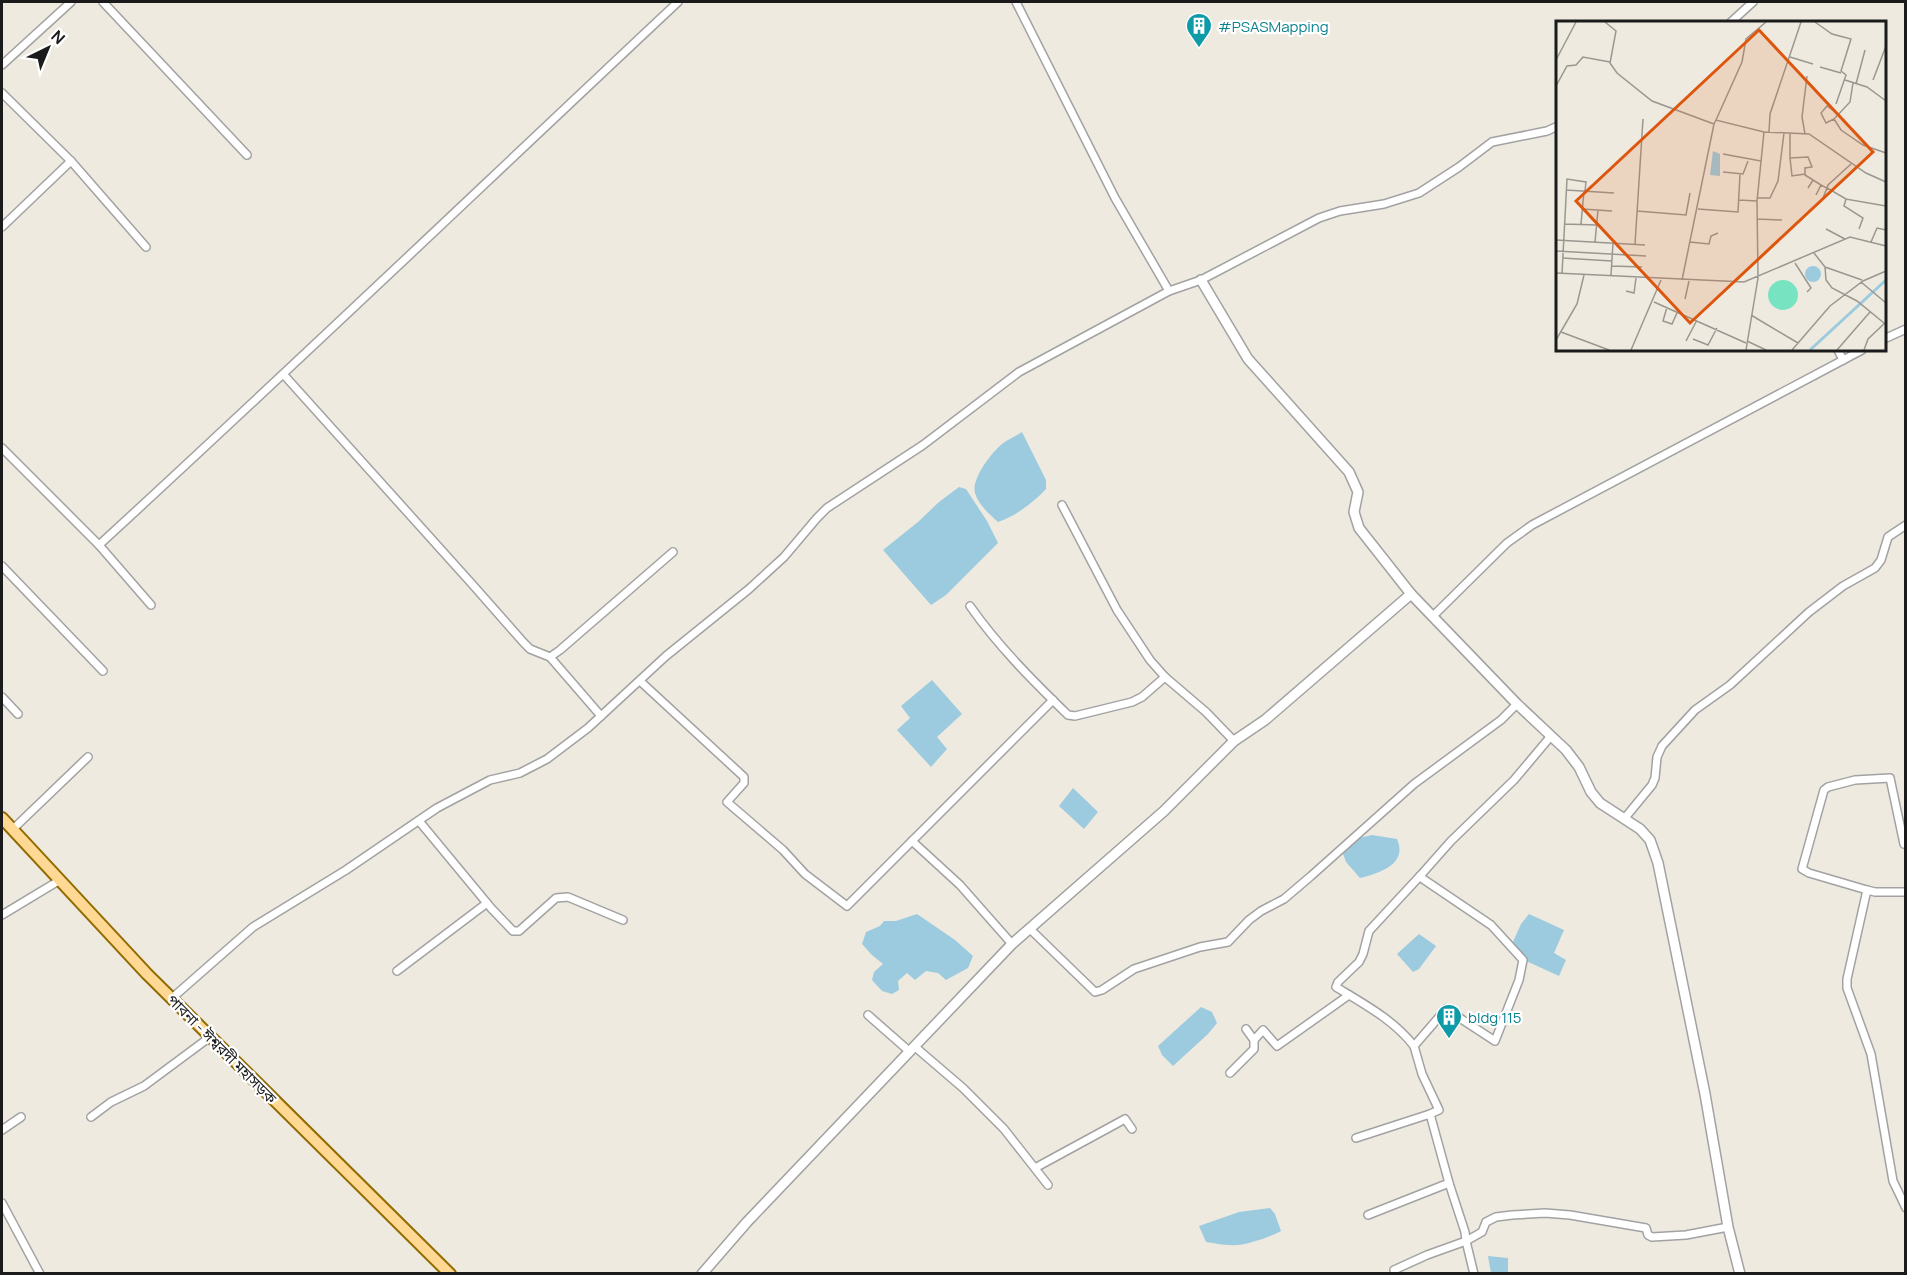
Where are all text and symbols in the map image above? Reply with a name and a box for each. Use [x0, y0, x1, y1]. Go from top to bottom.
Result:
building icon: #PSASMapping [1184, 11, 1214, 49]
place label: #PSASMapping [1218, 16, 1329, 37]
north arrow [18, 18, 78, 78]
inset map [1556, 21, 1886, 351]
text: N [47, 25, 70, 49]
street label: পাবনা - ঈশ্বরদী মহাসড়ক [163, 990, 282, 1109]
building icon: bldg 115 [1434, 1002, 1464, 1040]
place label: bldg 115 [1468, 1007, 1522, 1028]

